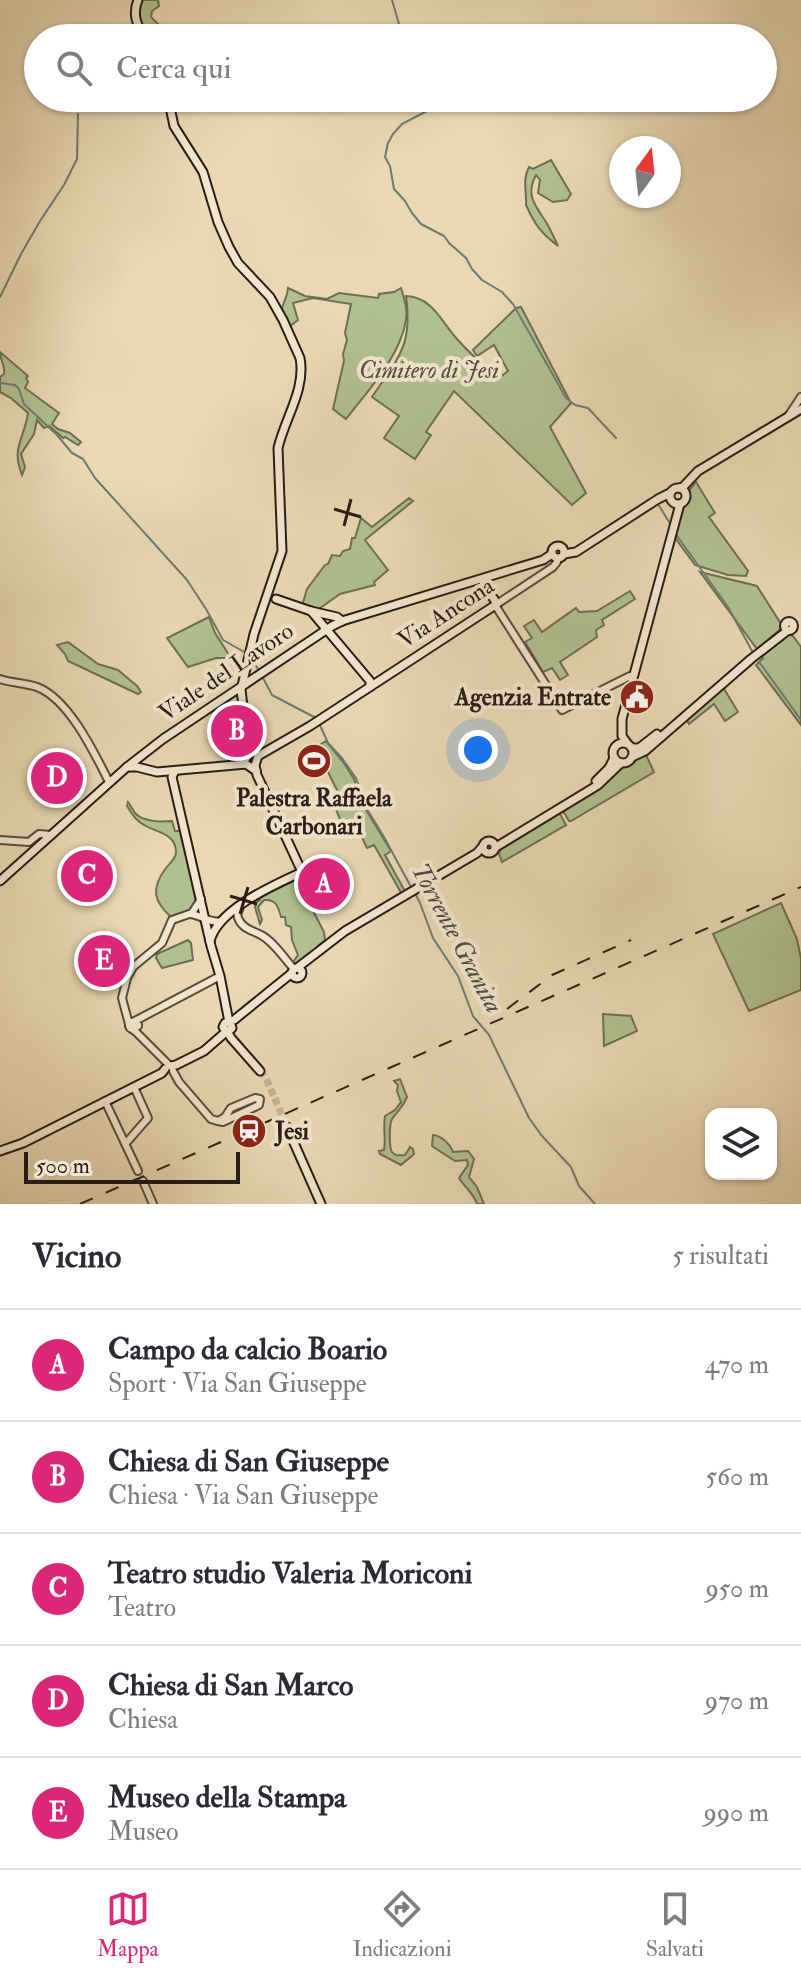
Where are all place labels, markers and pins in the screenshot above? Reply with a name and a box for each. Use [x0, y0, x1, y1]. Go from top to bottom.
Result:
public building icon: Agenzia Entrate [618, 678, 656, 716]
place label: Agenzia Entrate [454, 682, 611, 713]
pin: B [211, 701, 263, 761]
sports icon: Palestra Raffaela Carbonari [295, 742, 333, 780]
pin: D [31, 748, 83, 808]
place label: Palestra Raffaela Carbonari [236, 783, 393, 842]
pin: C [61, 846, 113, 906]
pin: A [298, 854, 350, 914]
pin: E [78, 931, 130, 991]
station icon: Jesi [230, 1112, 268, 1150]
place label: Jesi [274, 1116, 310, 1147]

